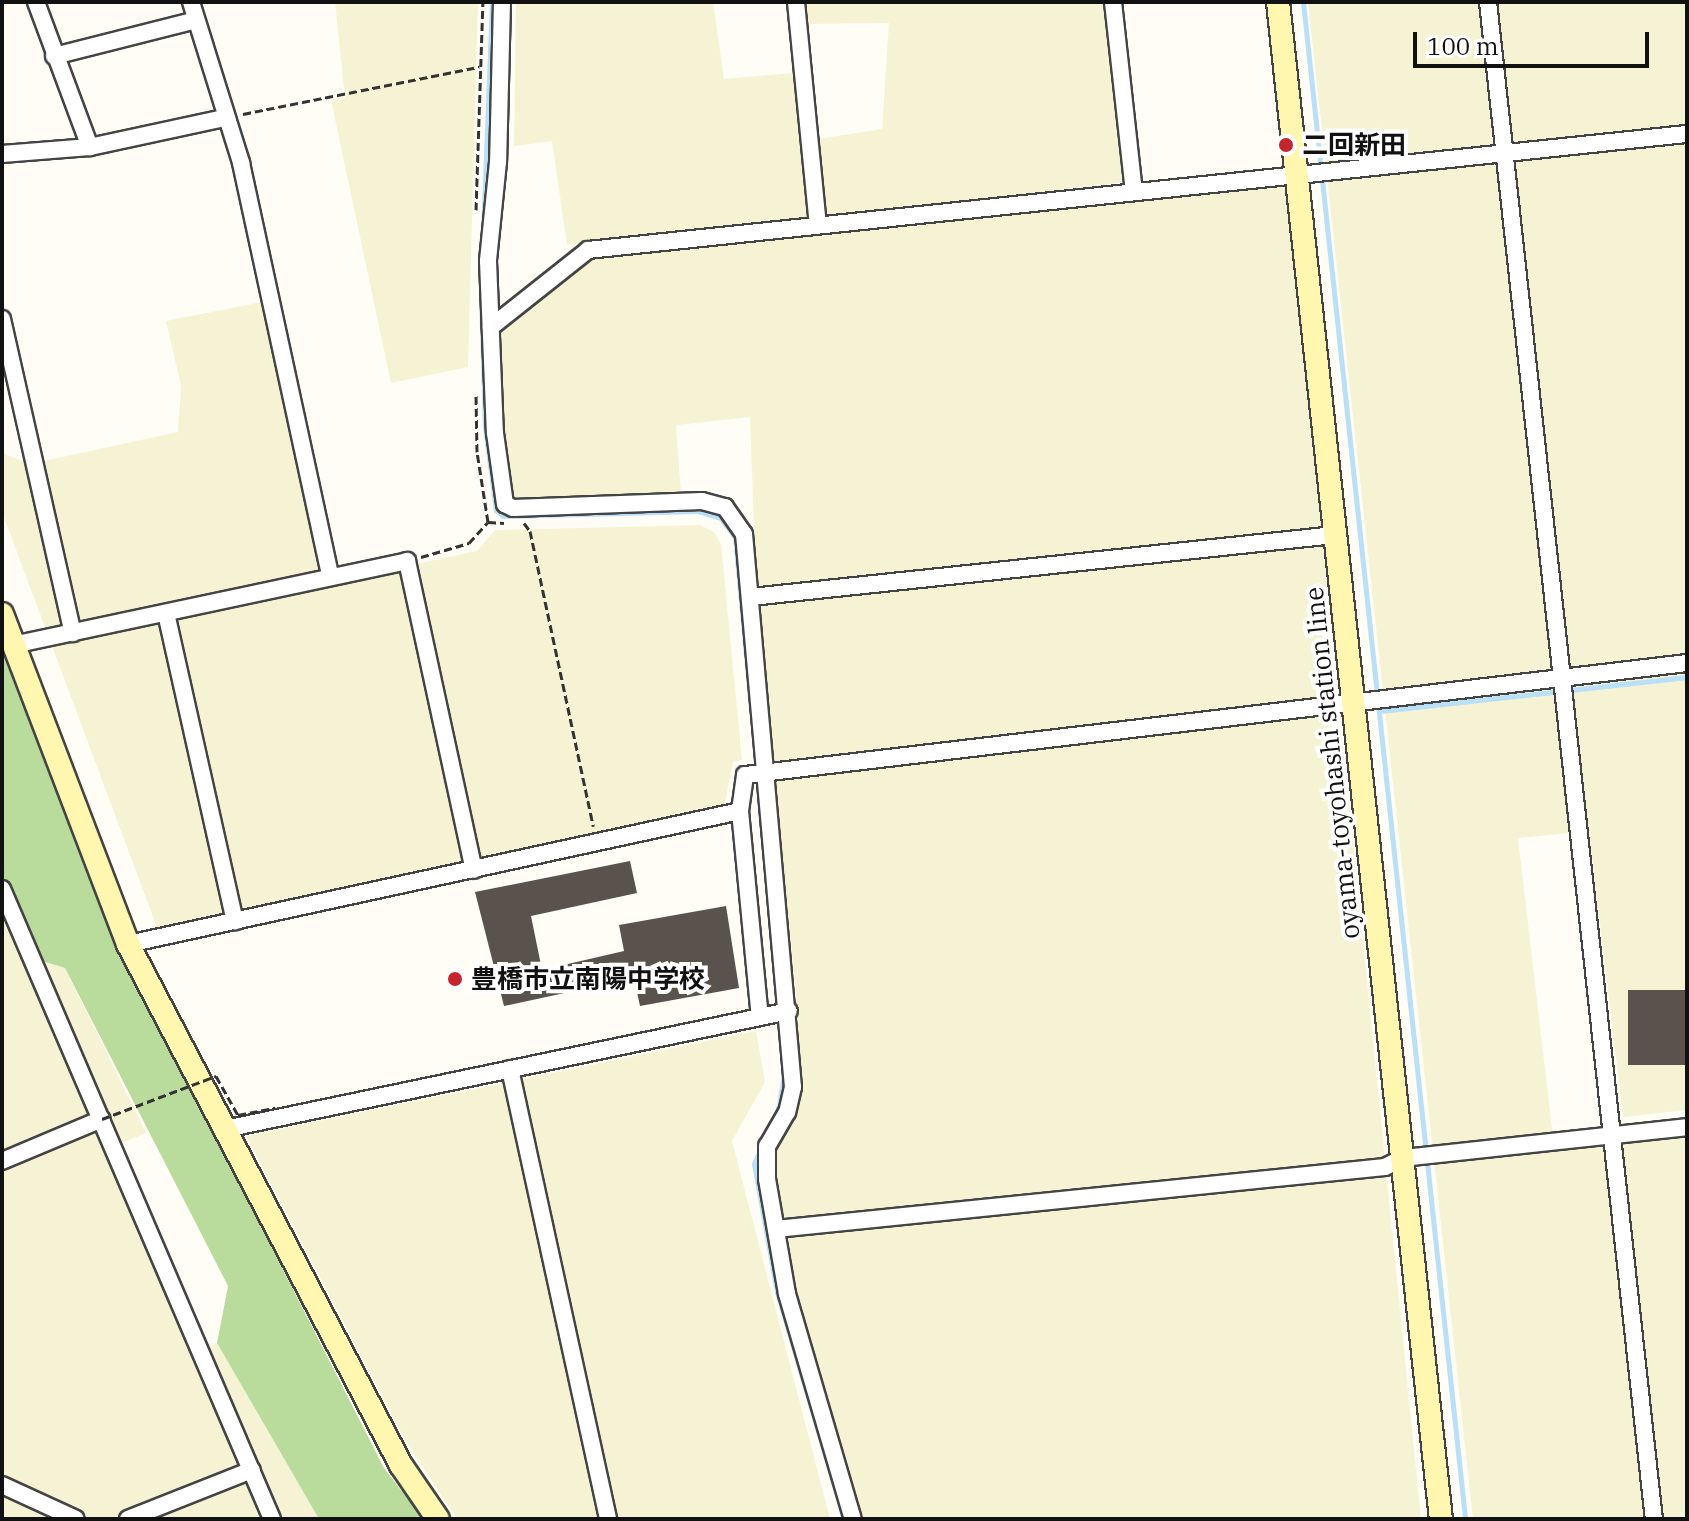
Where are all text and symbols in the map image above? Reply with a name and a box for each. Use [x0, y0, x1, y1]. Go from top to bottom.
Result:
scale bar [1417, 16, 1653, 66]
text: 100 m [1427, 30, 1499, 62]
place label: 二回新田 [1302, 129, 1406, 161]
marker: 二回新田 [1277, 136, 1295, 154]
street label: oyama-toyohashi station line [1298, 585, 1366, 941]
place label: 豊橋市立南陽中学校 [471, 963, 705, 995]
marker: 豊橋市立南陽中学校 [446, 970, 464, 988]

